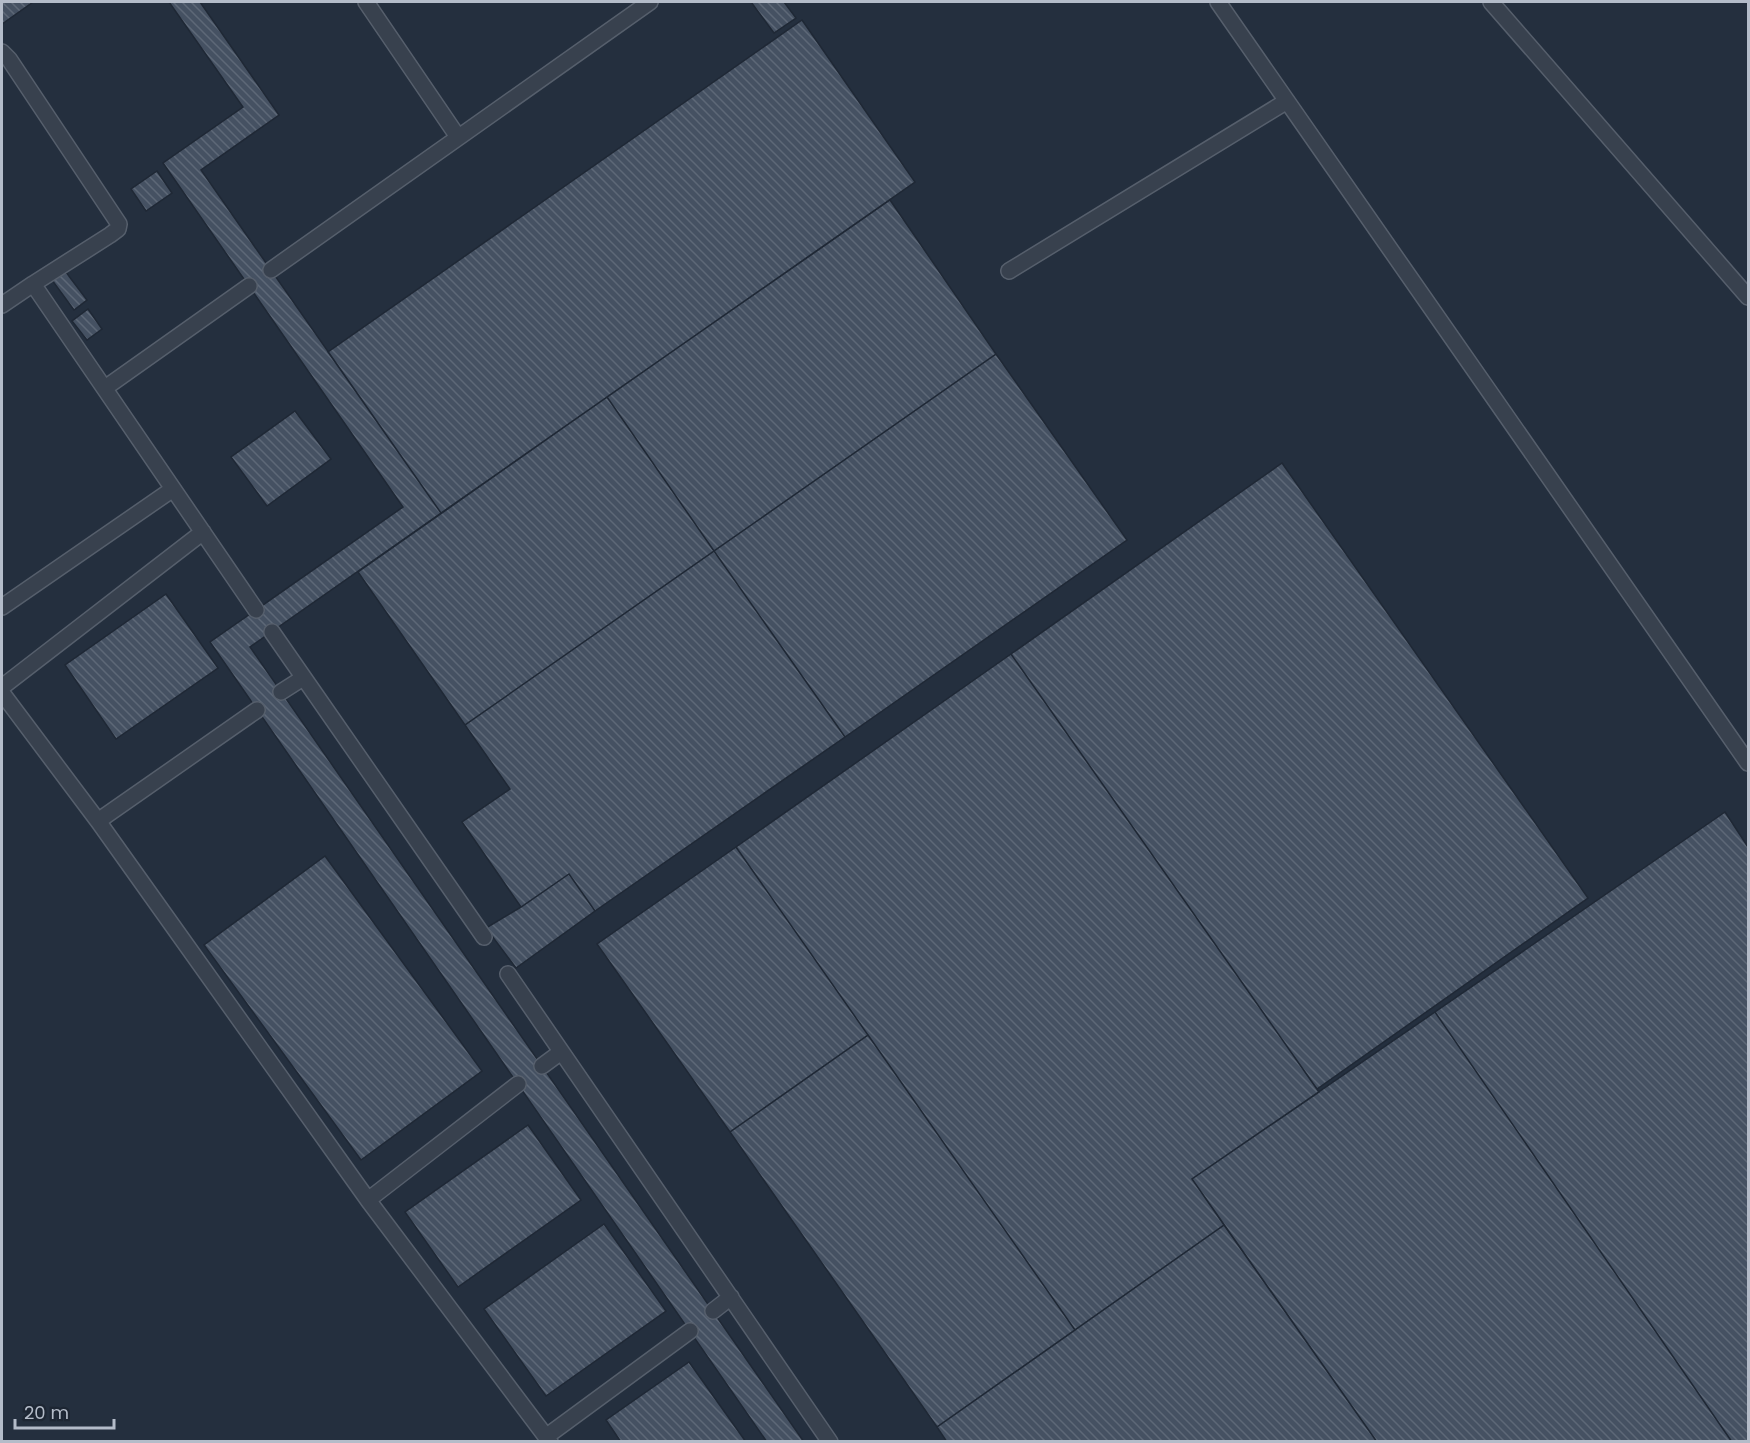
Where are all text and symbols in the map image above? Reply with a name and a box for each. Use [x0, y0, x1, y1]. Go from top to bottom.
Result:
scale bar [15, 1392, 114, 1430]
text: 20 m [24, 1400, 69, 1425]

